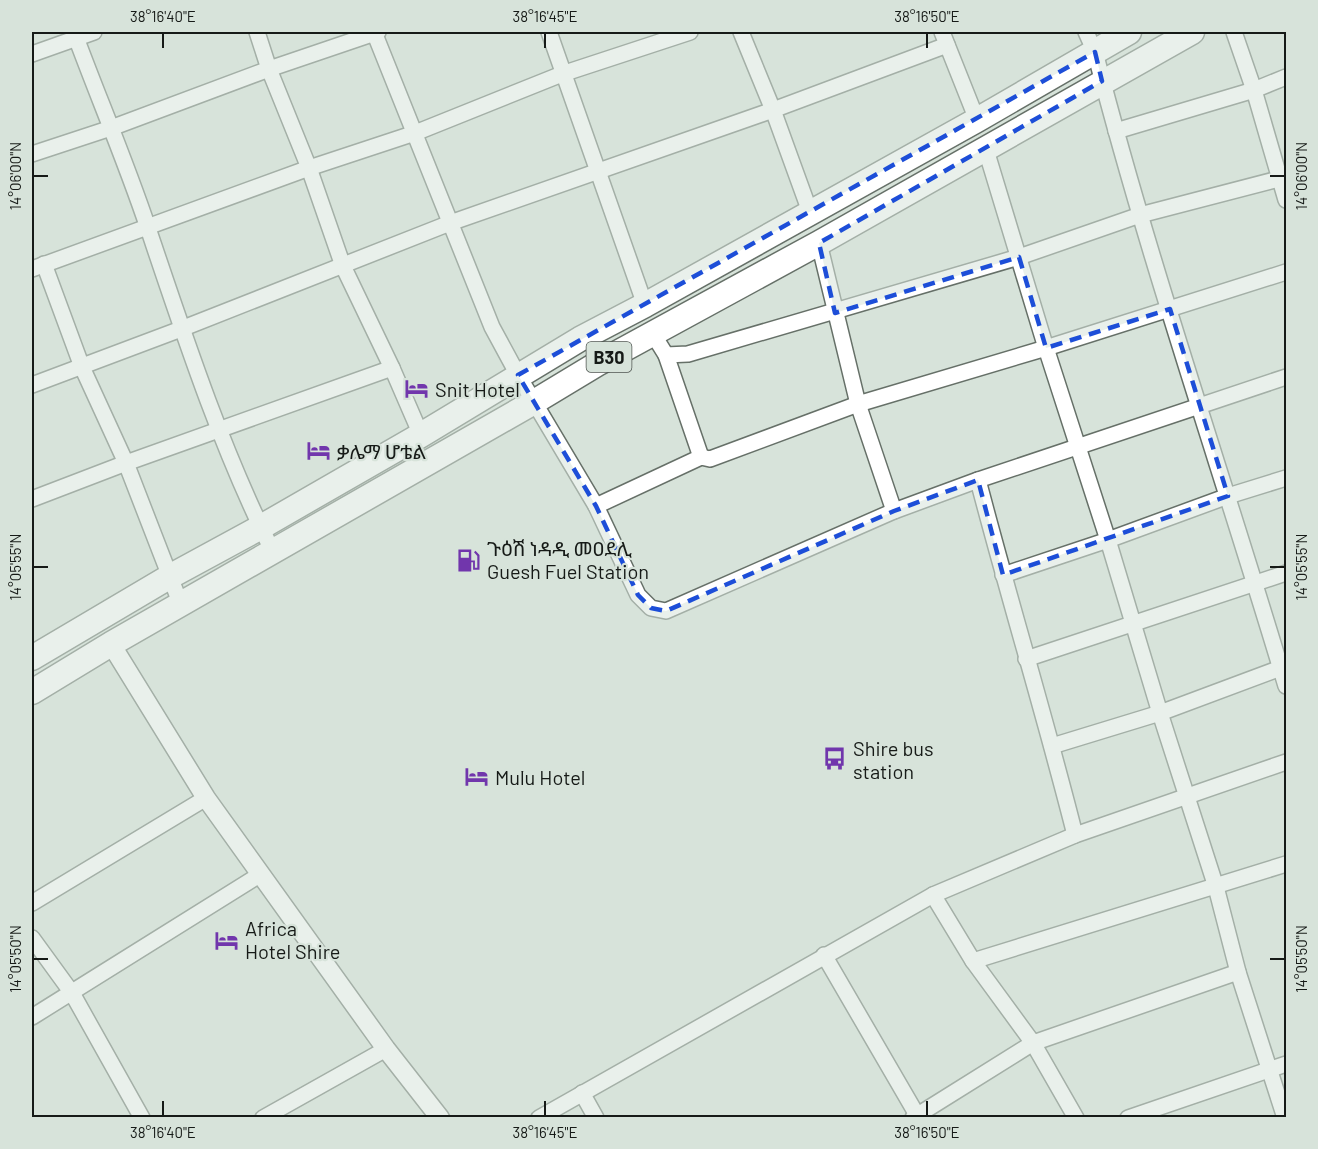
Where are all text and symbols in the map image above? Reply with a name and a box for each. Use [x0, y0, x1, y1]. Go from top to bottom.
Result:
text: 38°16'40"E [130, 7, 196, 25]
text: 38°16'45"E [512, 7, 578, 25]
text: 38°16'50"E [894, 7, 960, 25]
text: 14°06'00"N [6, 142, 24, 210]
text: 14°06'00"N [1292, 142, 1310, 210]
road number: B30 [586, 342, 632, 372]
hotel icon: Snit Hotel [404, 376, 430, 402]
place label: Snit Hotel [435, 377, 520, 401]
hotel icon: ቃሌማ ሆቴል [306, 438, 332, 464]
place label: ቃሌማ ሆቴል [337, 439, 426, 463]
text: 14°05'55"N [6, 534, 24, 600]
text: 14°05'55"N [1292, 534, 1310, 600]
place label: ጉዕሽ ነዳዲ መዐደሊ Guesh Fuel Station [487, 536, 649, 583]
fuel station icon: ጉዕሽ ነዳዲ መዐደሊ Guesh Fuel Station [456, 547, 482, 573]
place label: Shire bus station [853, 736, 934, 783]
bus stop icon: Shire bus station [822, 746, 848, 772]
hotel icon: Mulu Hotel [464, 764, 490, 790]
place label: Mulu Hotel [495, 765, 585, 789]
place label: Africa Hotel Shire [245, 916, 341, 963]
text: 14°05'50"N [6, 925, 24, 993]
text: 14°05'50"N [1292, 925, 1310, 993]
hotel icon: Africa Hotel Shire [214, 927, 240, 953]
text: 38°16'40"E [130, 1123, 196, 1141]
text: 38°16'45"E [512, 1123, 578, 1141]
text: 38°16'50"E [894, 1123, 960, 1141]

